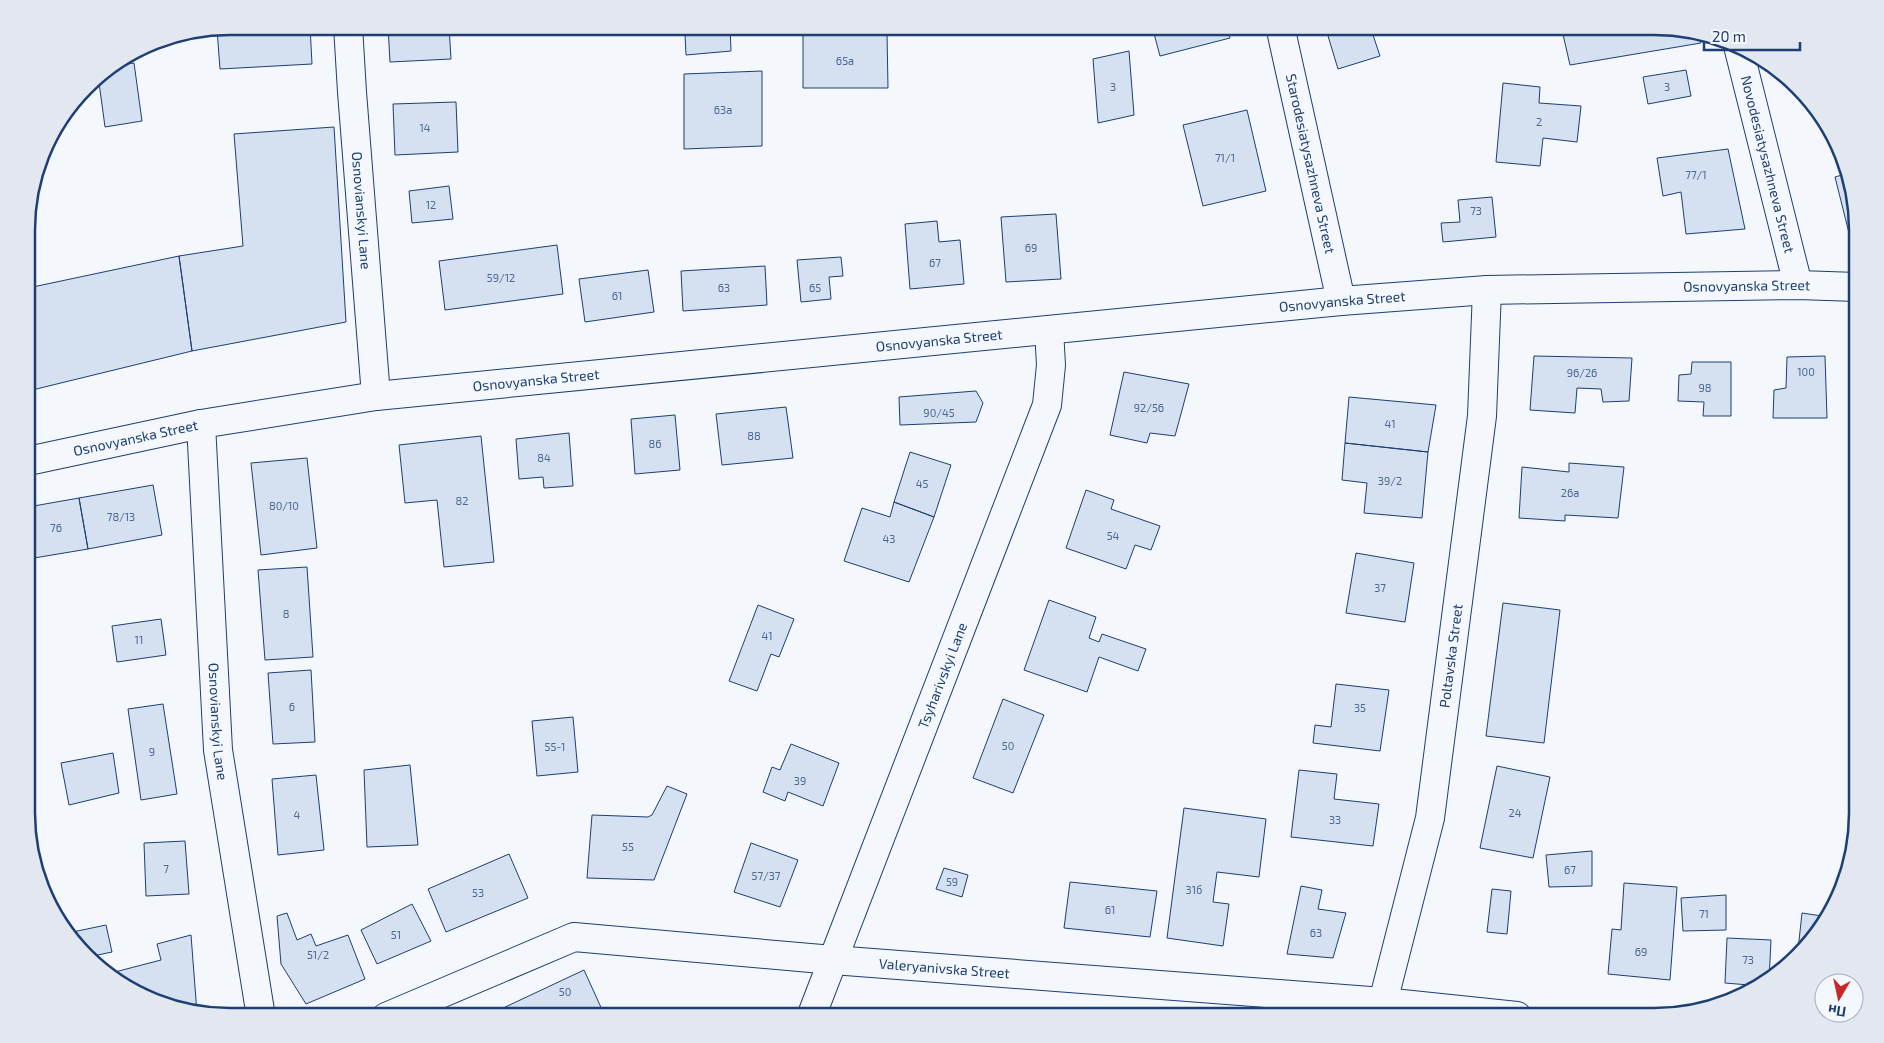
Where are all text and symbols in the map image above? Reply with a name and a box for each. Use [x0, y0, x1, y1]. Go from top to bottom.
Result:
scale bar [1704, 20, 1800, 52]
text: 20 m [1712, 27, 1746, 45]
house number: 65а [836, 54, 854, 67]
street label: Starodesiatysazhneva Street [1283, 72, 1339, 255]
street label: Novodesiatysazhneva Street [1738, 74, 1799, 255]
house number: 3 [1110, 80, 1116, 93]
house number: 3 [1664, 80, 1670, 93]
house number: 63а [714, 103, 732, 116]
house number: 2 [1536, 115, 1542, 128]
house number: 14 [419, 121, 431, 134]
street label: Osnovianskyi Lane [349, 151, 375, 270]
house number: 71/1 [1215, 151, 1235, 164]
house number: 77/1 [1685, 168, 1707, 181]
house number: 12 [426, 198, 436, 211]
house number: 73 [1470, 204, 1482, 217]
house number: 69 [1025, 241, 1037, 254]
house number: 67 [929, 256, 941, 269]
house number: 59/12 [487, 271, 515, 284]
street label: Osnovyanska Street [1683, 276, 1811, 295]
house number: 63 [718, 281, 730, 294]
house number: 65 [809, 281, 821, 294]
street label: Osnovyanska Street [1278, 287, 1406, 315]
house number: 61 [612, 289, 622, 302]
street label: Osnovyanska Street [875, 325, 1003, 355]
street label: Osnovyanska Street [472, 365, 600, 394]
house number: 100 [1797, 365, 1815, 378]
house number: 96/26 [1567, 366, 1597, 379]
house number: 98 [1699, 381, 1711, 394]
house number: 92/56 [1134, 401, 1164, 414]
house number: 90/45 [923, 406, 955, 419]
street label: Osnovyanska Street [72, 416, 199, 459]
house number: 41 [1384, 417, 1396, 430]
house number: 88 [747, 429, 761, 442]
house number: 86 [649, 437, 661, 450]
house number: 84 [537, 451, 551, 464]
house number: 39/2 [1378, 474, 1402, 487]
house number: 45 [916, 477, 928, 490]
house number: 26а [1561, 486, 1579, 499]
house number: 82 [456, 494, 468, 507]
house number: 80/10 [269, 499, 299, 512]
house number: 78/13 [107, 510, 135, 523]
house number: 76 [50, 521, 62, 534]
house number: 54 [1107, 529, 1120, 542]
house number: 43 [883, 532, 895, 545]
house number: 37 [1374, 581, 1386, 594]
street label: Poltavska Street [1435, 603, 1466, 709]
house number: 8 [283, 607, 289, 620]
street label: Tsyharivskyi Lane [914, 620, 970, 731]
house number: 41 [761, 629, 773, 642]
house number: 11 [135, 633, 143, 646]
street label: Osnovianskyi Lane [205, 662, 232, 781]
house number: 6 [289, 700, 295, 713]
house number: 35 [1354, 701, 1366, 714]
house number: 50 [1002, 739, 1014, 752]
house number: 55-1 [545, 740, 565, 753]
house number: 9 [149, 745, 155, 758]
house number: 39 [794, 774, 806, 787]
house number: 24 [1509, 806, 1522, 819]
house number: 4 [294, 808, 301, 821]
house number: 33 [1329, 813, 1341, 826]
house number: 55 [622, 840, 634, 853]
house number: 7 [163, 862, 169, 875]
house number: 67 [1564, 863, 1576, 876]
house number: 57/37 [752, 869, 781, 882]
house number: 59 [946, 875, 958, 888]
house number: 31б [1186, 883, 1202, 896]
house number: 53 [472, 886, 484, 899]
house number: 61 [1105, 903, 1115, 916]
house number: 71 [1699, 907, 1709, 920]
house number: 63 [1310, 926, 1322, 939]
house number: 51 [391, 928, 401, 941]
house number: 69 [1635, 945, 1647, 958]
house number: 51/2 [307, 948, 329, 961]
house number: 73 [1742, 953, 1754, 966]
street label: Valeryanivska Street [878, 955, 1010, 981]
north arrow [1814, 973, 1864, 1023]
house number: 50 [559, 985, 571, 998]
text: Пн [1827, 1002, 1847, 1021]

